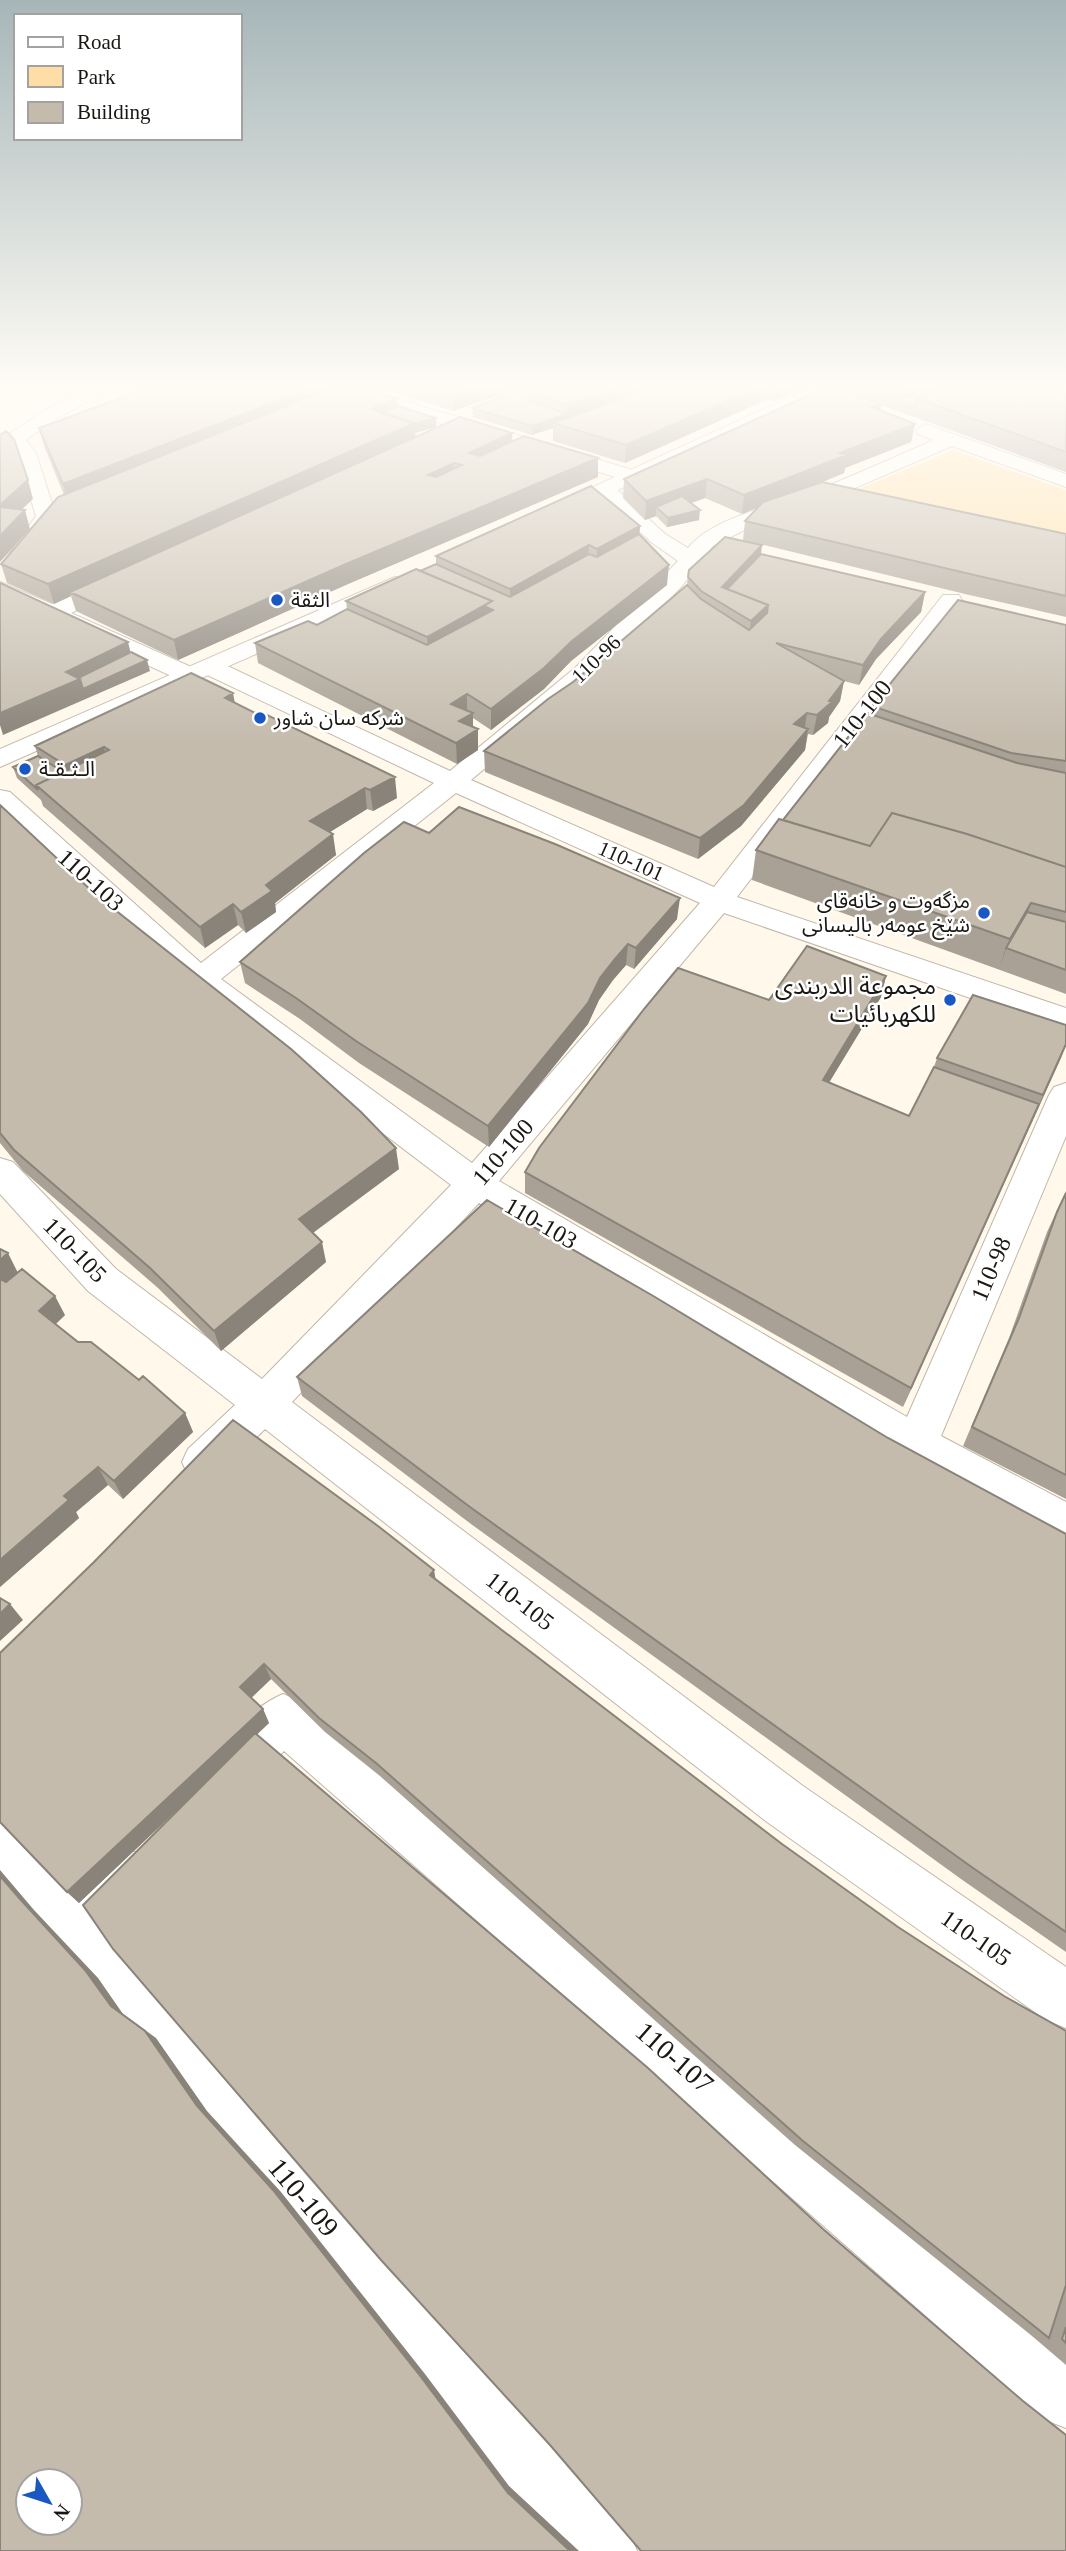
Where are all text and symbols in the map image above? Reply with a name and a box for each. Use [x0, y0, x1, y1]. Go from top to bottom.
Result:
legend [14, 14, 242, 140]
text: Road [77, 30, 122, 54]
text: Park [77, 65, 116, 89]
text: Building [77, 100, 151, 124]
place label: الثقة [291, 588, 330, 612]
marker: الثقة [269, 592, 285, 608]
street label: 110-96 [567, 630, 625, 688]
street label: 110-100 [827, 675, 897, 753]
place label: شرکە سان شاور [273, 706, 404, 730]
marker: شرکە سان شاور [252, 710, 268, 726]
place label: الـثـقـة [39, 757, 95, 781]
marker: الـثـقـة [17, 761, 33, 777]
street label: 110-101 [595, 836, 667, 886]
street label: 110-103 [53, 844, 129, 916]
place label: مزگەوت و خانەقای شێخ عومەر بالیسانی [802, 889, 970, 940]
marker: مزگەوت و خانەقای شێخ عومەر بالیسانی [976, 905, 992, 921]
place label: مجموعة الدربندی للكهربائیات [775, 973, 936, 1028]
marker: مجموعة الدربندی للكهربائیات [942, 992, 958, 1008]
street label: 110-100 [467, 1114, 539, 1190]
street label: 110-103 [500, 1192, 582, 1254]
street label: 110-105 [38, 1213, 112, 1287]
street label: 110-98 [966, 1233, 1016, 1305]
street label: 110-105 [481, 1566, 559, 1636]
street label: 110-105 [936, 1905, 1016, 1971]
street label: 110-107 [630, 2015, 720, 2099]
street label: 110-109 [262, 2152, 345, 2243]
north arrow [14, 2467, 84, 2537]
text: N [49, 2500, 74, 2525]

